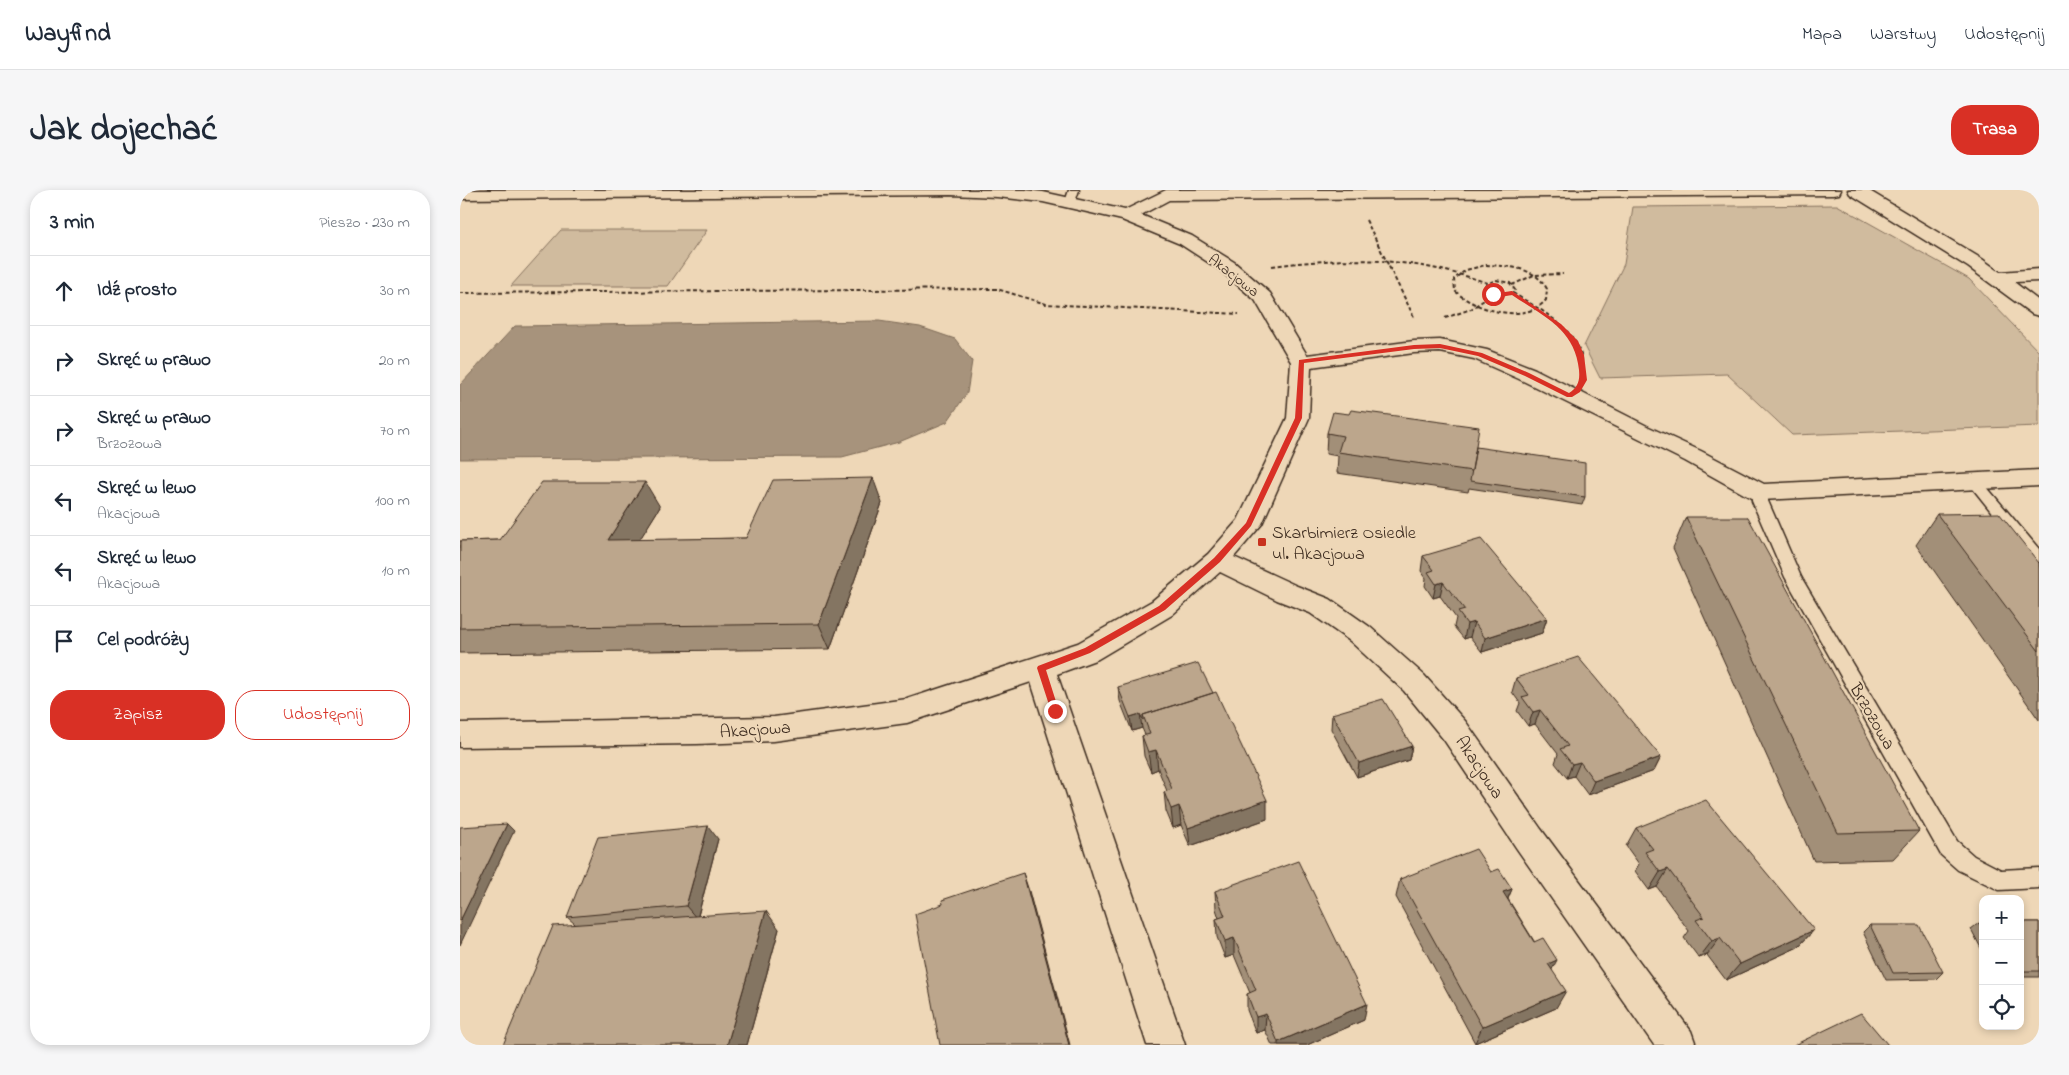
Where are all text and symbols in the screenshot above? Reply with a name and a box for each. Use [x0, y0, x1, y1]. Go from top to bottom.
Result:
text: Wayfind [25, 17, 111, 52]
text: Mapa [1802, 22, 1842, 48]
text: Warstwy [1870, 22, 1936, 48]
text: Udostępnij [1964, 22, 2044, 48]
text: Jak dojechać [30, 105, 217, 156]
button: Trasa [1951, 105, 2039, 155]
text: 3 min [50, 208, 94, 238]
text: Pieszo · 230 m [319, 211, 410, 235]
street label: Akacjowa [1203, 249, 1264, 303]
icon: ahead [50, 277, 78, 305]
text: Idź prosto [97, 277, 177, 304]
text: 30 m [380, 279, 410, 303]
route start [1482, 283, 1505, 306]
icon: right [50, 347, 78, 375]
text: Skręć w prawo [97, 347, 211, 374]
text: 20 m [379, 349, 410, 373]
text: Skręć w prawo [97, 405, 211, 432]
icon: right [50, 417, 78, 445]
text: 70 m [380, 419, 410, 443]
text: Brzozowa [97, 432, 162, 456]
text: Skręć w lewo [97, 475, 196, 502]
icon: left [50, 487, 78, 515]
text: 100 m [375, 489, 410, 513]
text: Akacjowa [97, 502, 160, 526]
place label: Skarbimierz Osiedle ul. Akacjowa [1272, 521, 1417, 568]
marker: Skarbimierz Osiedle ul. Akacjowa [1256, 536, 1268, 548]
text: Skręć w lewo [97, 545, 196, 572]
icon: left [50, 557, 78, 585]
text: 10 m [382, 559, 410, 583]
text: Akacjowa [97, 572, 160, 596]
icon: arrive [50, 627, 78, 655]
text: Cel podróży [97, 627, 189, 654]
street label: Brzozowa [1841, 678, 1901, 755]
button: Zapisz [50, 690, 225, 740]
button: Udostępnij [235, 690, 410, 740]
route end [1044, 700, 1067, 723]
street label: Akacjowa [719, 716, 792, 746]
street label: Akacjowa [1448, 731, 1509, 805]
map controls [1979, 895, 2024, 1030]
button: + [1979, 895, 2024, 940]
button: − [1979, 940, 2024, 985]
button: locate [1979, 985, 2024, 1030]

